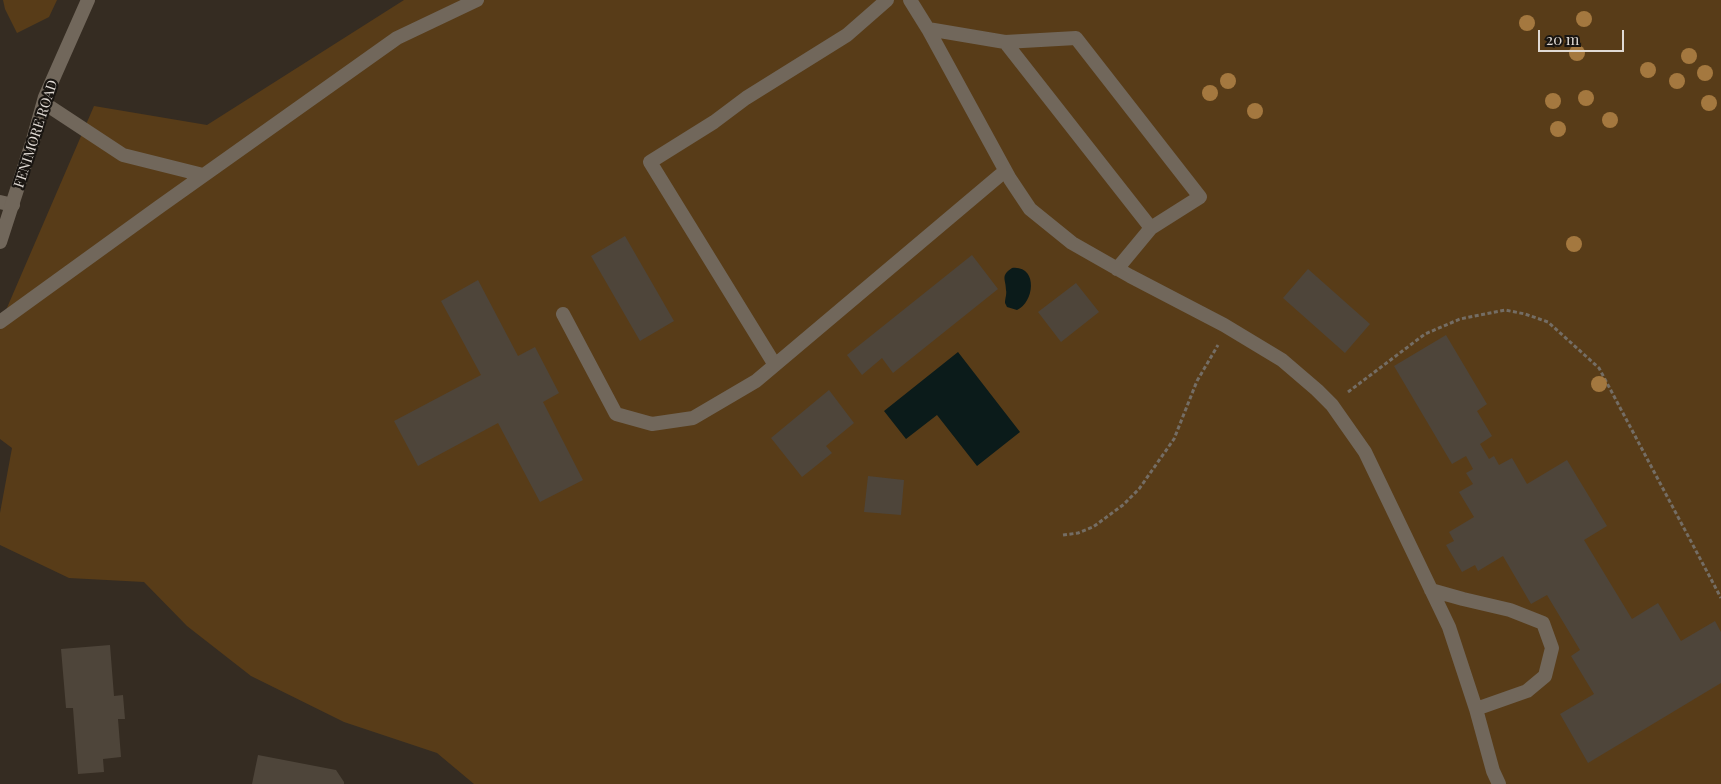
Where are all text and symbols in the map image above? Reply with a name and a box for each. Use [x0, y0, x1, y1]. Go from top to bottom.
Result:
scale bar [1541, 20, 1627, 52]
text: 20 m [1546, 29, 1579, 49]
street label: FENIMORE ROAD [11, 78, 61, 190]

